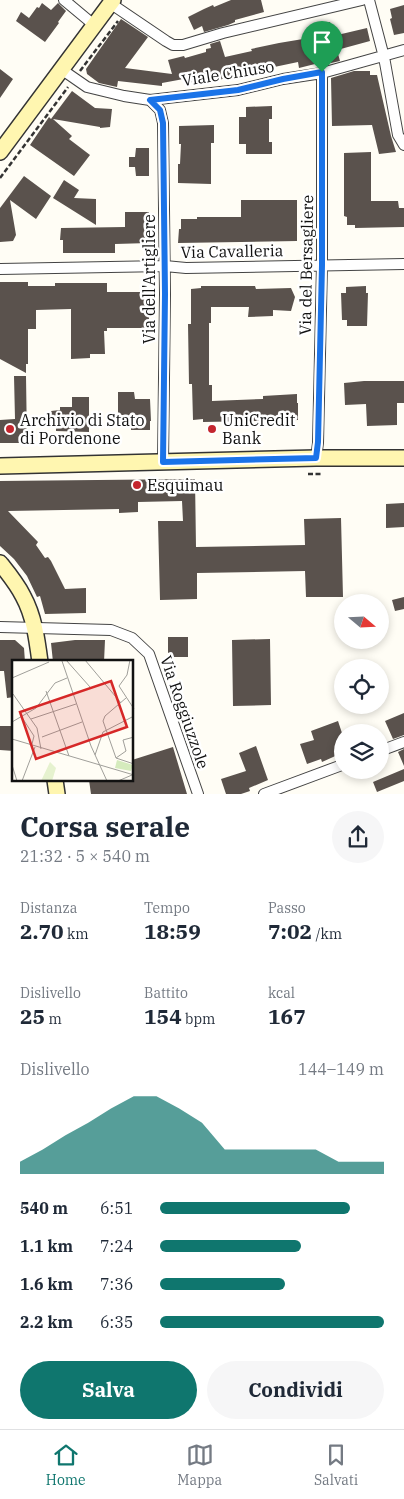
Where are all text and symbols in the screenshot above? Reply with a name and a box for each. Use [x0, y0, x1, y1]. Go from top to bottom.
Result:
pin [301, 21, 343, 72]
icon: arrive [308, 28, 336, 56]
street label: Viale Chiuso [180, 56, 276, 90]
street label: Via del Bersagliere [295, 195, 317, 335]
street label: Via dell'Artigliere [139, 214, 159, 344]
street label: Via Cavalleria [181, 240, 284, 262]
place label: Archivio di Stato di Pordenone [20, 410, 144, 448]
place label: UniCredit Bank [222, 410, 296, 448]
marker: Archivio di Stato di Pordenone [4, 423, 16, 435]
marker: UniCredit Bank [206, 423, 218, 435]
place label: Esquimau [147, 475, 223, 495]
marker: Esquimau [131, 479, 143, 491]
north arrow [334, 594, 389, 649]
map controls [334, 594, 389, 779]
street label: Via Roggiuzzole [156, 653, 214, 771]
button: locate [334, 659, 389, 714]
inset map [12, 660, 134, 782]
button: layers [334, 724, 389, 779]
text: Corsa serale [20, 808, 190, 845]
button: share [332, 811, 384, 863]
text: 21:32 · 5 × 540 m [20, 846, 150, 866]
text: Distanza [20, 899, 77, 917]
text: Tempo [144, 899, 190, 917]
text: Passo [268, 899, 306, 917]
text: 2.70 [20, 917, 64, 945]
text: 18:59 [144, 917, 201, 945]
text: 7:02 [268, 917, 312, 945]
text: km [64, 925, 89, 943]
text: /km [312, 925, 342, 943]
text: Dislivello [20, 984, 81, 1002]
text: Battito [144, 984, 188, 1002]
text: kcal [268, 984, 295, 1002]
text: 25 [20, 1002, 45, 1030]
text: 154 [144, 1002, 182, 1030]
text: 167 [268, 1002, 306, 1030]
text: m [45, 1010, 62, 1028]
text: bpm [182, 1010, 215, 1028]
text: Dislivello [20, 1059, 90, 1079]
text: 144–149 m [298, 1059, 384, 1079]
text: 540 m [20, 1198, 68, 1218]
text: 6:51 [100, 1198, 133, 1218]
text: 1.1 km [20, 1236, 73, 1256]
text: 7:24 [100, 1236, 133, 1256]
text: 1.6 km [20, 1274, 73, 1294]
text: 7:36 [100, 1274, 133, 1294]
text: 2.2 km [20, 1312, 73, 1332]
text: 6:35 [100, 1312, 133, 1332]
button: Salva [20, 1361, 197, 1419]
button: Condividi [207, 1361, 384, 1419]
tab: Home [46, 1441, 86, 1489]
tab: Mappa [177, 1441, 222, 1489]
tab: Salvati [314, 1441, 358, 1489]

